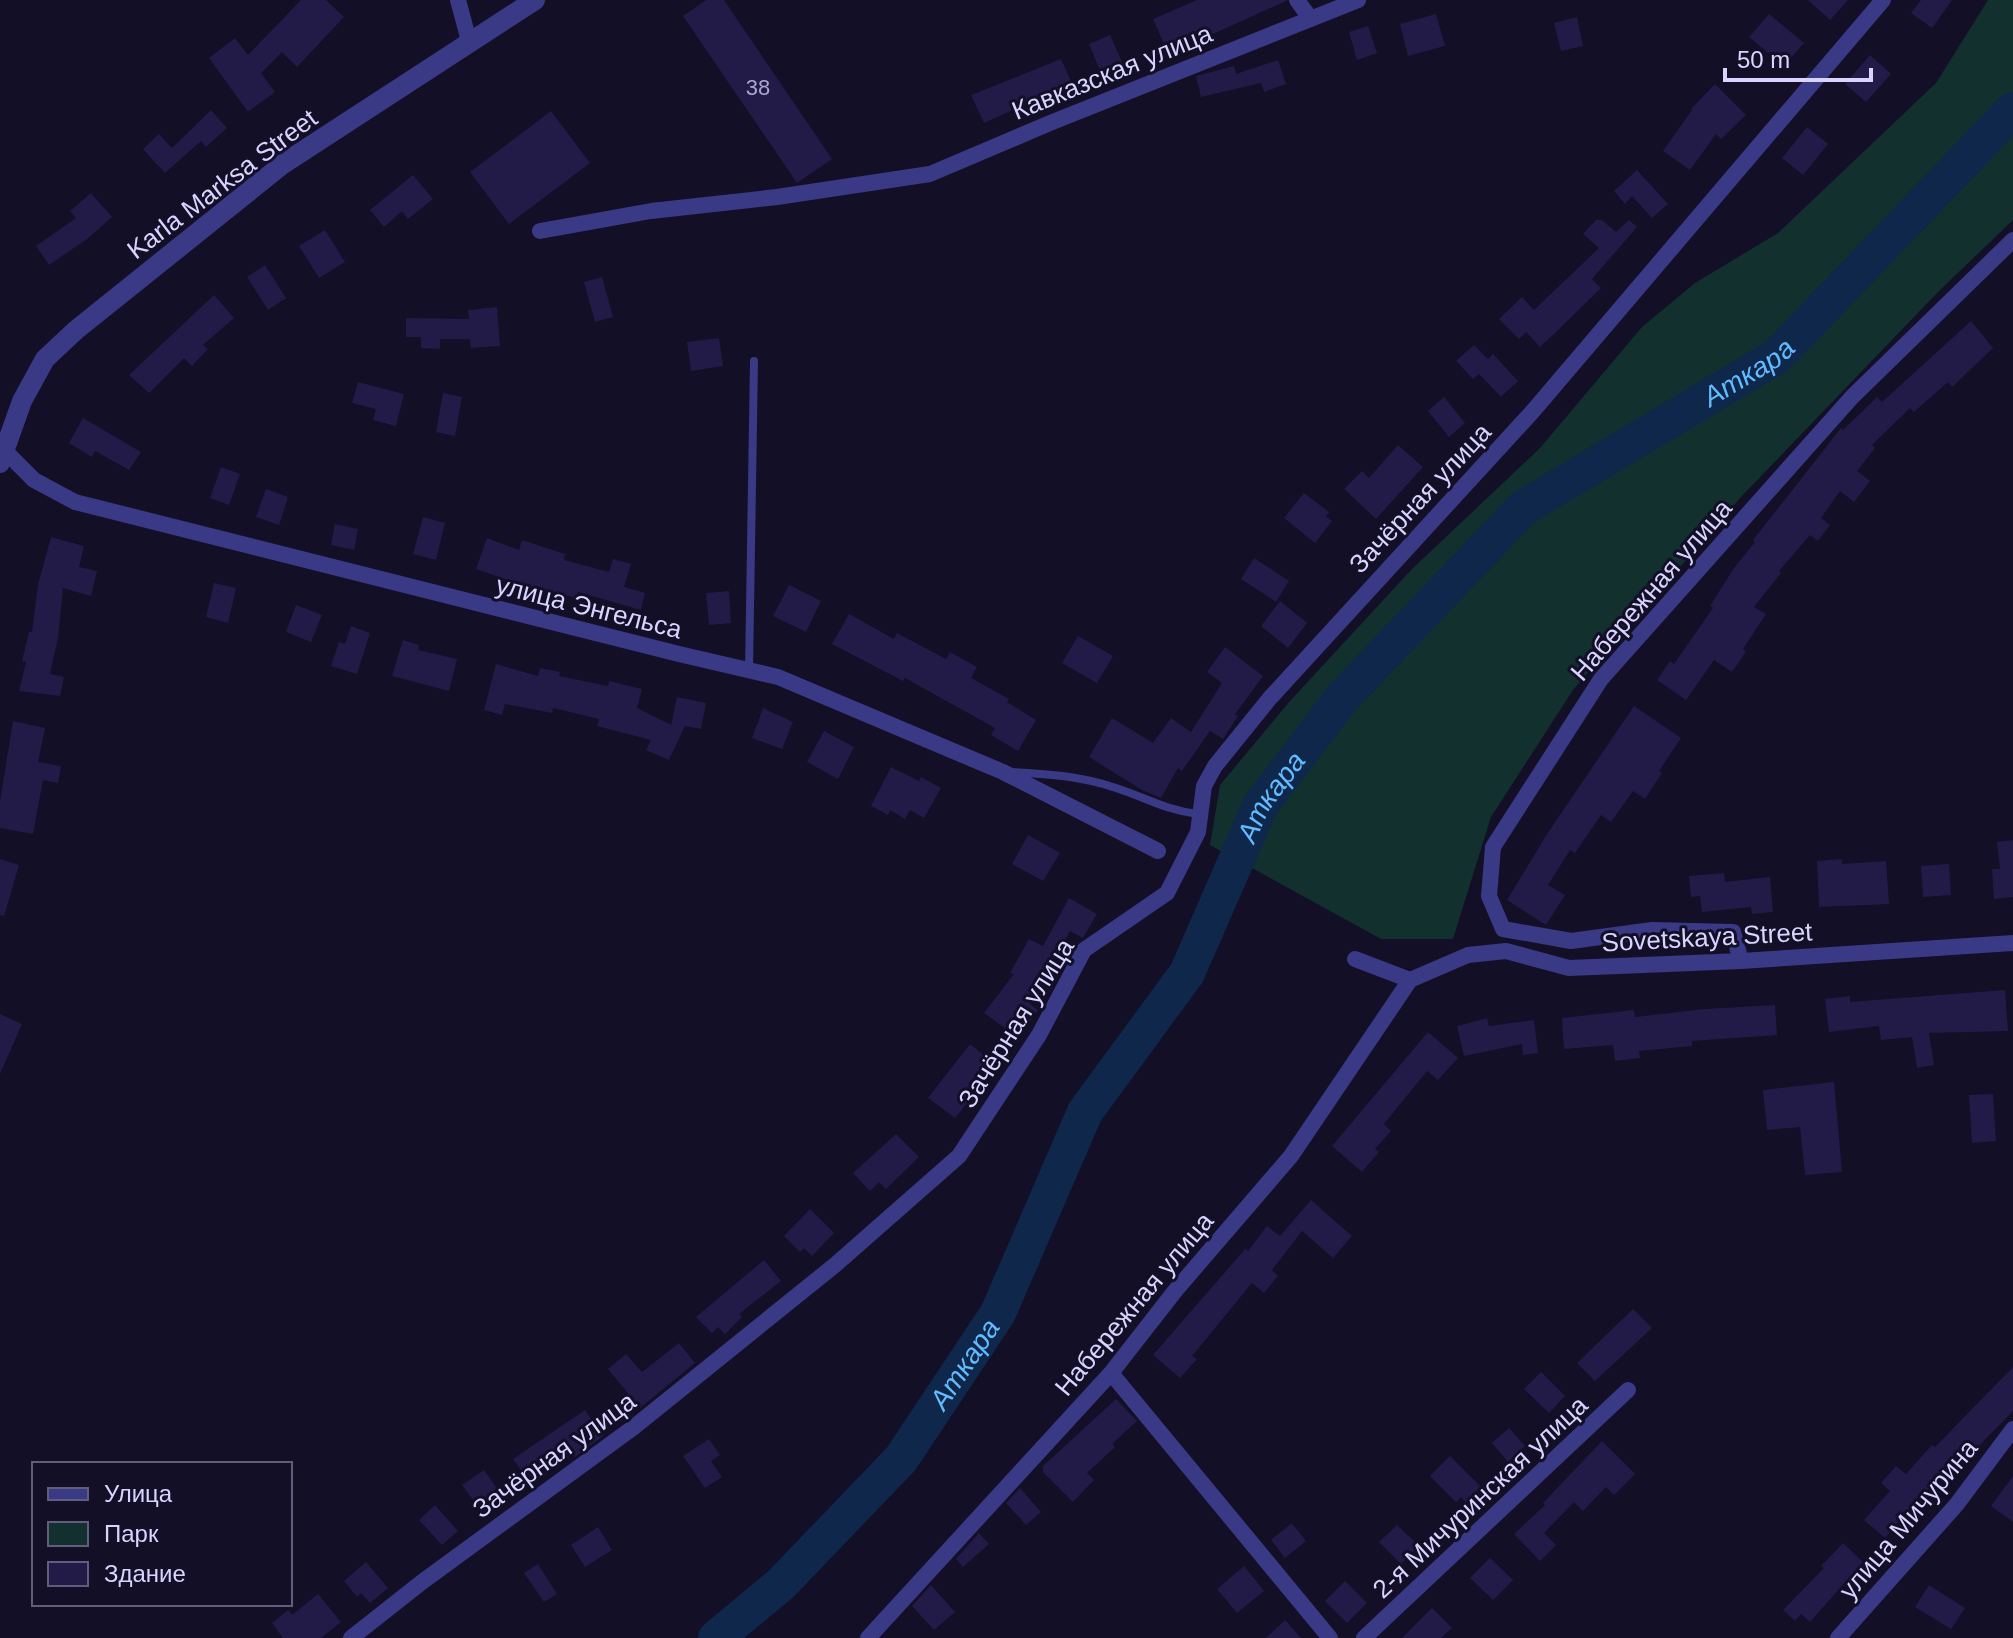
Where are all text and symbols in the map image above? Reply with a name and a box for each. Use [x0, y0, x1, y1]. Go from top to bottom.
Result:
street label: Кавказская улица [1007, 18, 1217, 126]
scale bar [1725, 32, 1871, 82]
text: 50 m [1737, 46, 1790, 73]
house number: 38 [746, 75, 770, 100]
street label: Karla Marksa Street [121, 102, 323, 265]
water label: Аткара [1695, 332, 1801, 413]
street label: Зачёрная улица [1343, 417, 1497, 579]
street label: Набережная улица [1564, 493, 1738, 687]
street label: улица Энгельса [493, 569, 686, 645]
water label: Аткара [1230, 745, 1311, 849]
street label: Sovetskaya Street [1601, 916, 1814, 958]
street label: Зачёрная улица [952, 932, 1080, 1113]
street label: Набережная улица [1049, 1206, 1220, 1402]
water label: Аткара [922, 1313, 1005, 1417]
street label: Зачёрная улица [467, 1386, 642, 1524]
street label: 2-я Мичуринская улица [1367, 1389, 1594, 1604]
street label: улица Мичурина [1833, 1433, 1984, 1605]
legend [32, 1462, 292, 1606]
text: Улица [104, 1480, 173, 1507]
text: Парк [104, 1520, 159, 1547]
text: Здание [104, 1560, 186, 1587]

